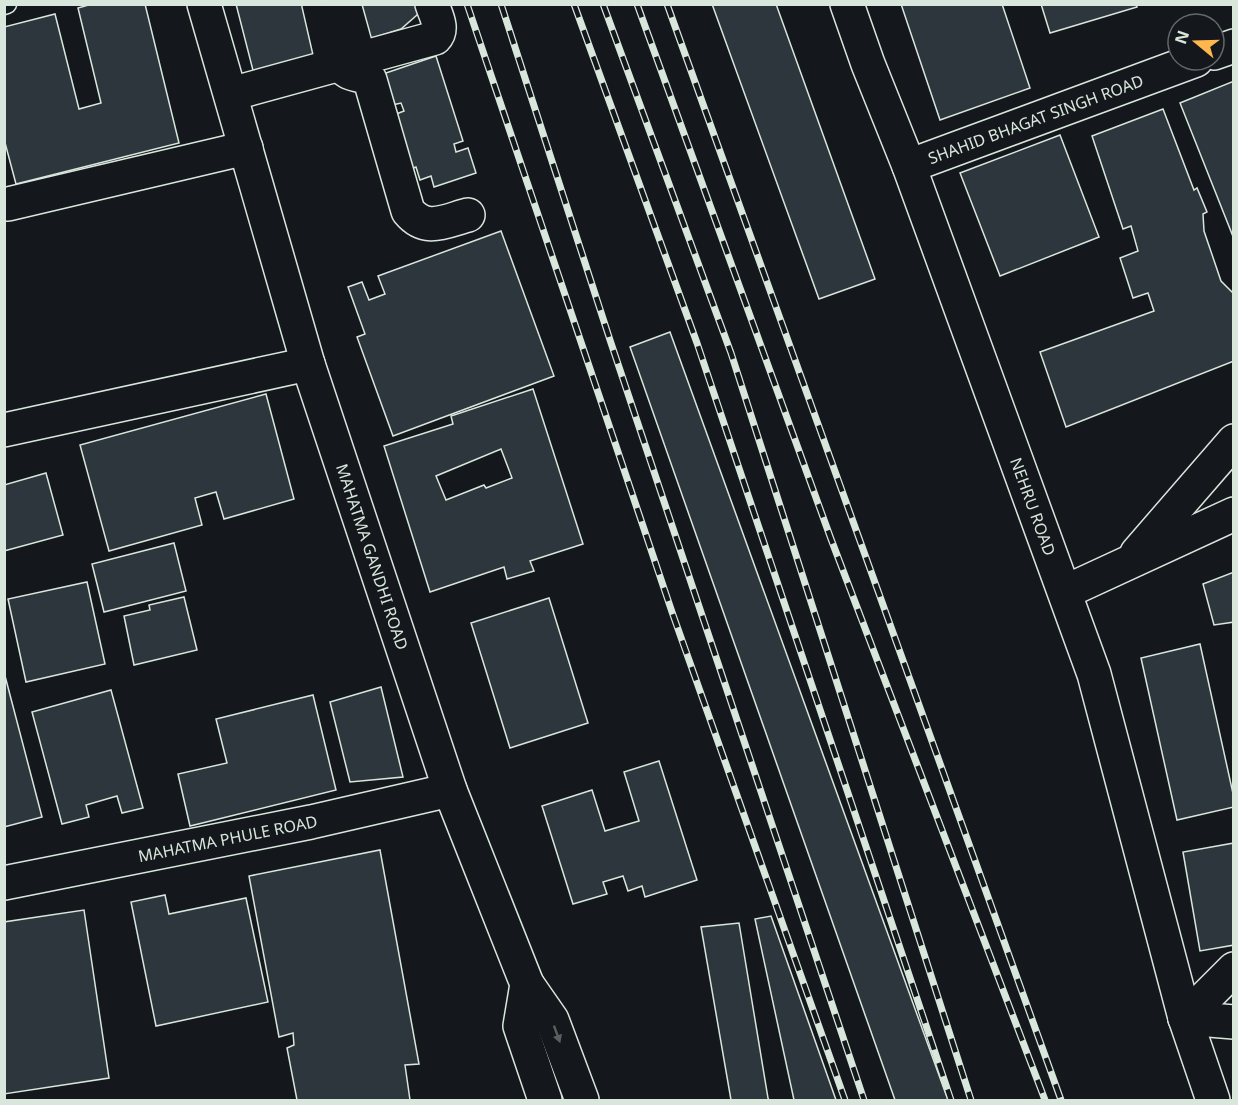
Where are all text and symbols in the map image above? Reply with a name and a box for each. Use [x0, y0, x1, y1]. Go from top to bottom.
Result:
north arrow [1166, 12, 1226, 72]
text: N [1169, 27, 1194, 47]
street label: SHAHID BHAGAT SINGH ROAD [925, 69, 1146, 169]
street label: NEHRU ROAD [1005, 455, 1061, 559]
street label: MAHATMA GANDHI ROAD [331, 461, 414, 653]
street label: MAHATMA PHULE ROAD [136, 810, 319, 867]
one-way arrow [553, 1025, 563, 1043]

